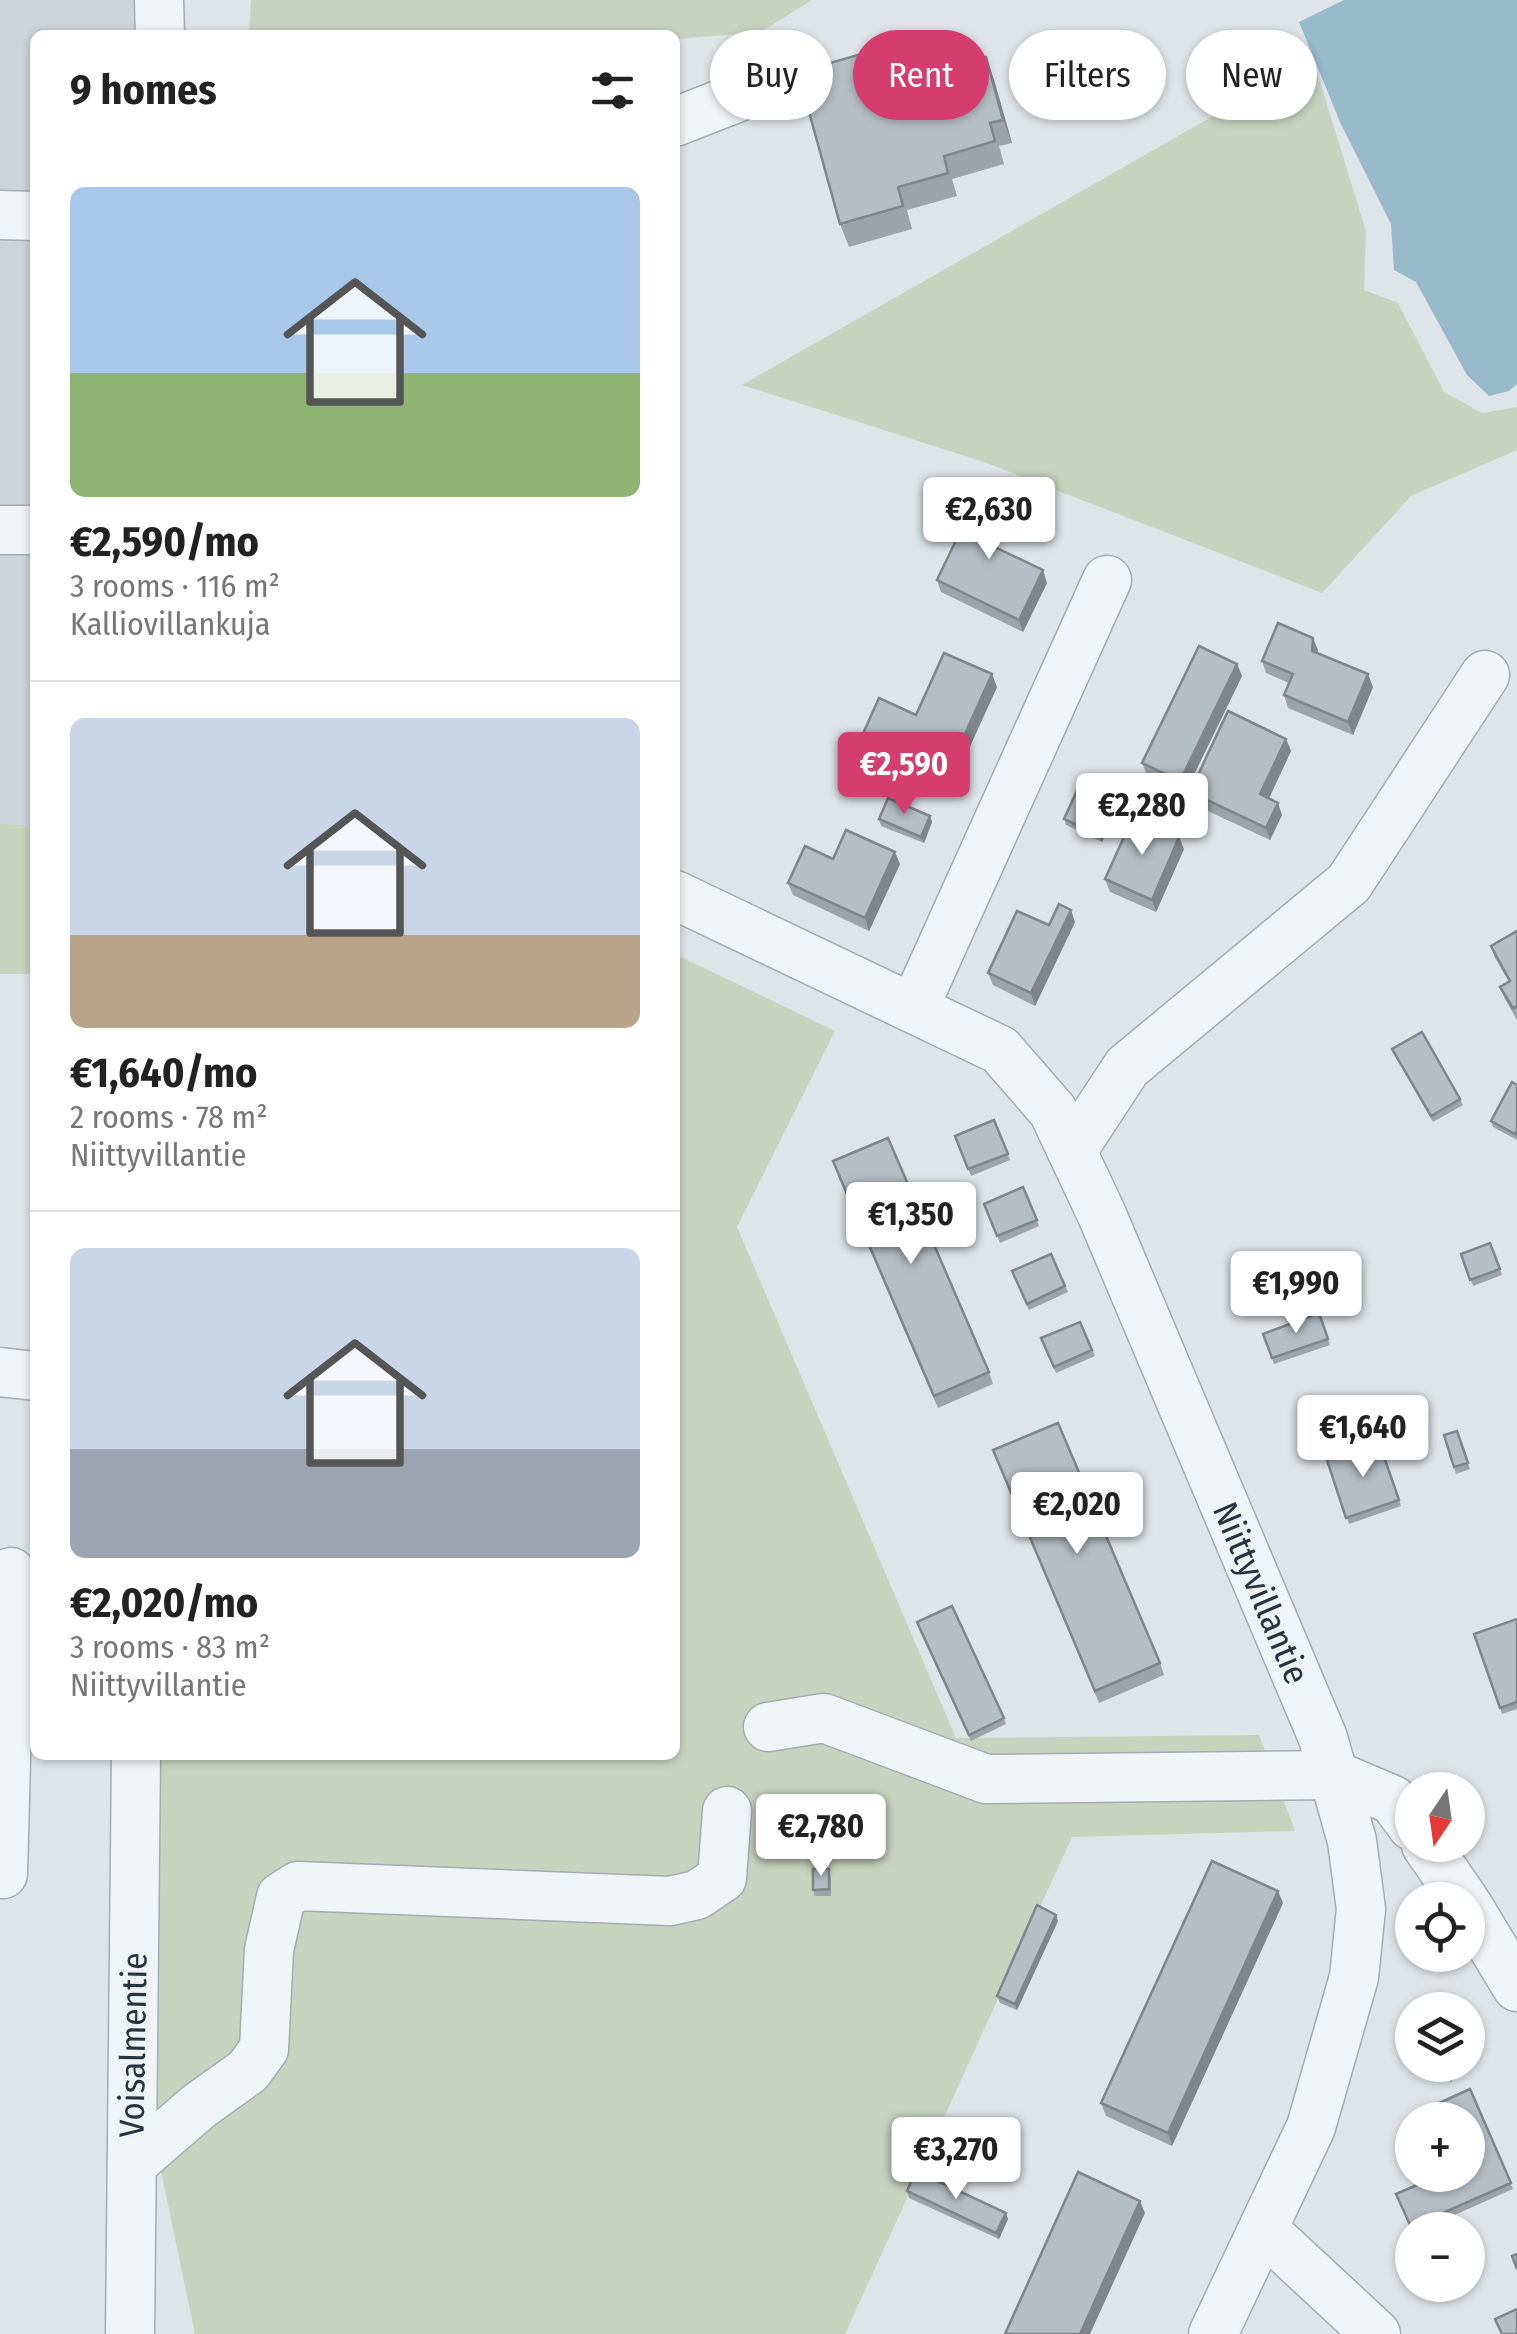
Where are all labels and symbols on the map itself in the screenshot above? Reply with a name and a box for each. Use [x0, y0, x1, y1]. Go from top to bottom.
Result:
pin: €2,630 [908, 477, 1070, 562]
pin: €2,590 [823, 732, 985, 817]
pin: €2,280 [1061, 773, 1223, 858]
pin: €1,350 [830, 1182, 992, 1267]
pin: €1,990 [1215, 1251, 1377, 1336]
pin: €1,640 [1282, 1395, 1444, 1480]
pin: €2,020 [996, 1472, 1158, 1557]
street label: Niittyvillantie [1204, 1496, 1318, 1690]
north arrow [1395, 1772, 1485, 1862]
pin: €2,780 [740, 1794, 902, 1879]
street label: Voisalmentie [110, 1952, 156, 2138]
pin: €3,270 [875, 2117, 1037, 2202]

